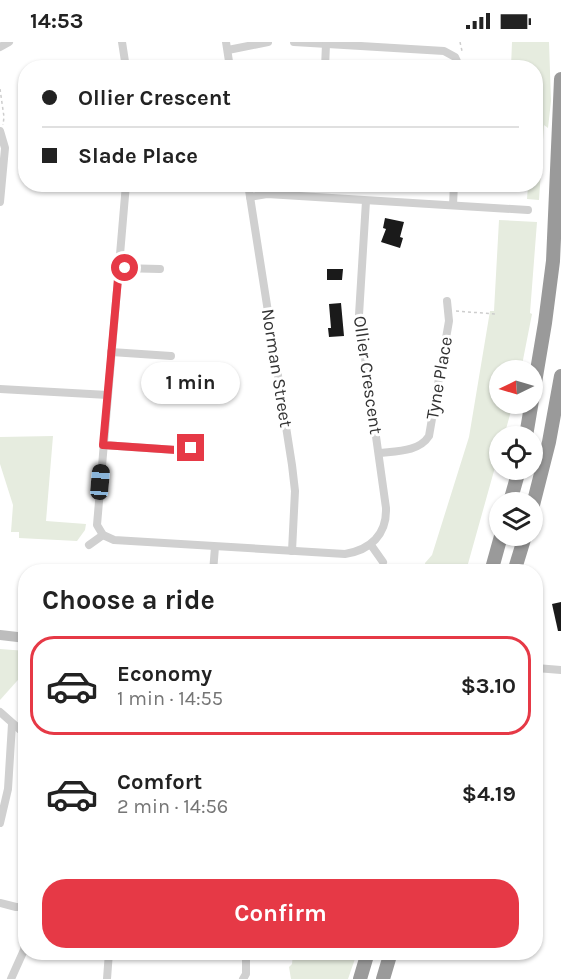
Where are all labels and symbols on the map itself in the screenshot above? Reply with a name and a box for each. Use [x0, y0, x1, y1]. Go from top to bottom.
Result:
route start [111, 254, 138, 281]
street label: Norman Street [257, 307, 297, 429]
street label: Ollier Crescent [349, 314, 387, 436]
street label: Tyne Place [421, 335, 457, 421]
north arrow [489, 360, 543, 414]
callout: 1 min [142, 361, 240, 403]
route end [177, 434, 204, 461]
car [89, 463, 111, 501]

